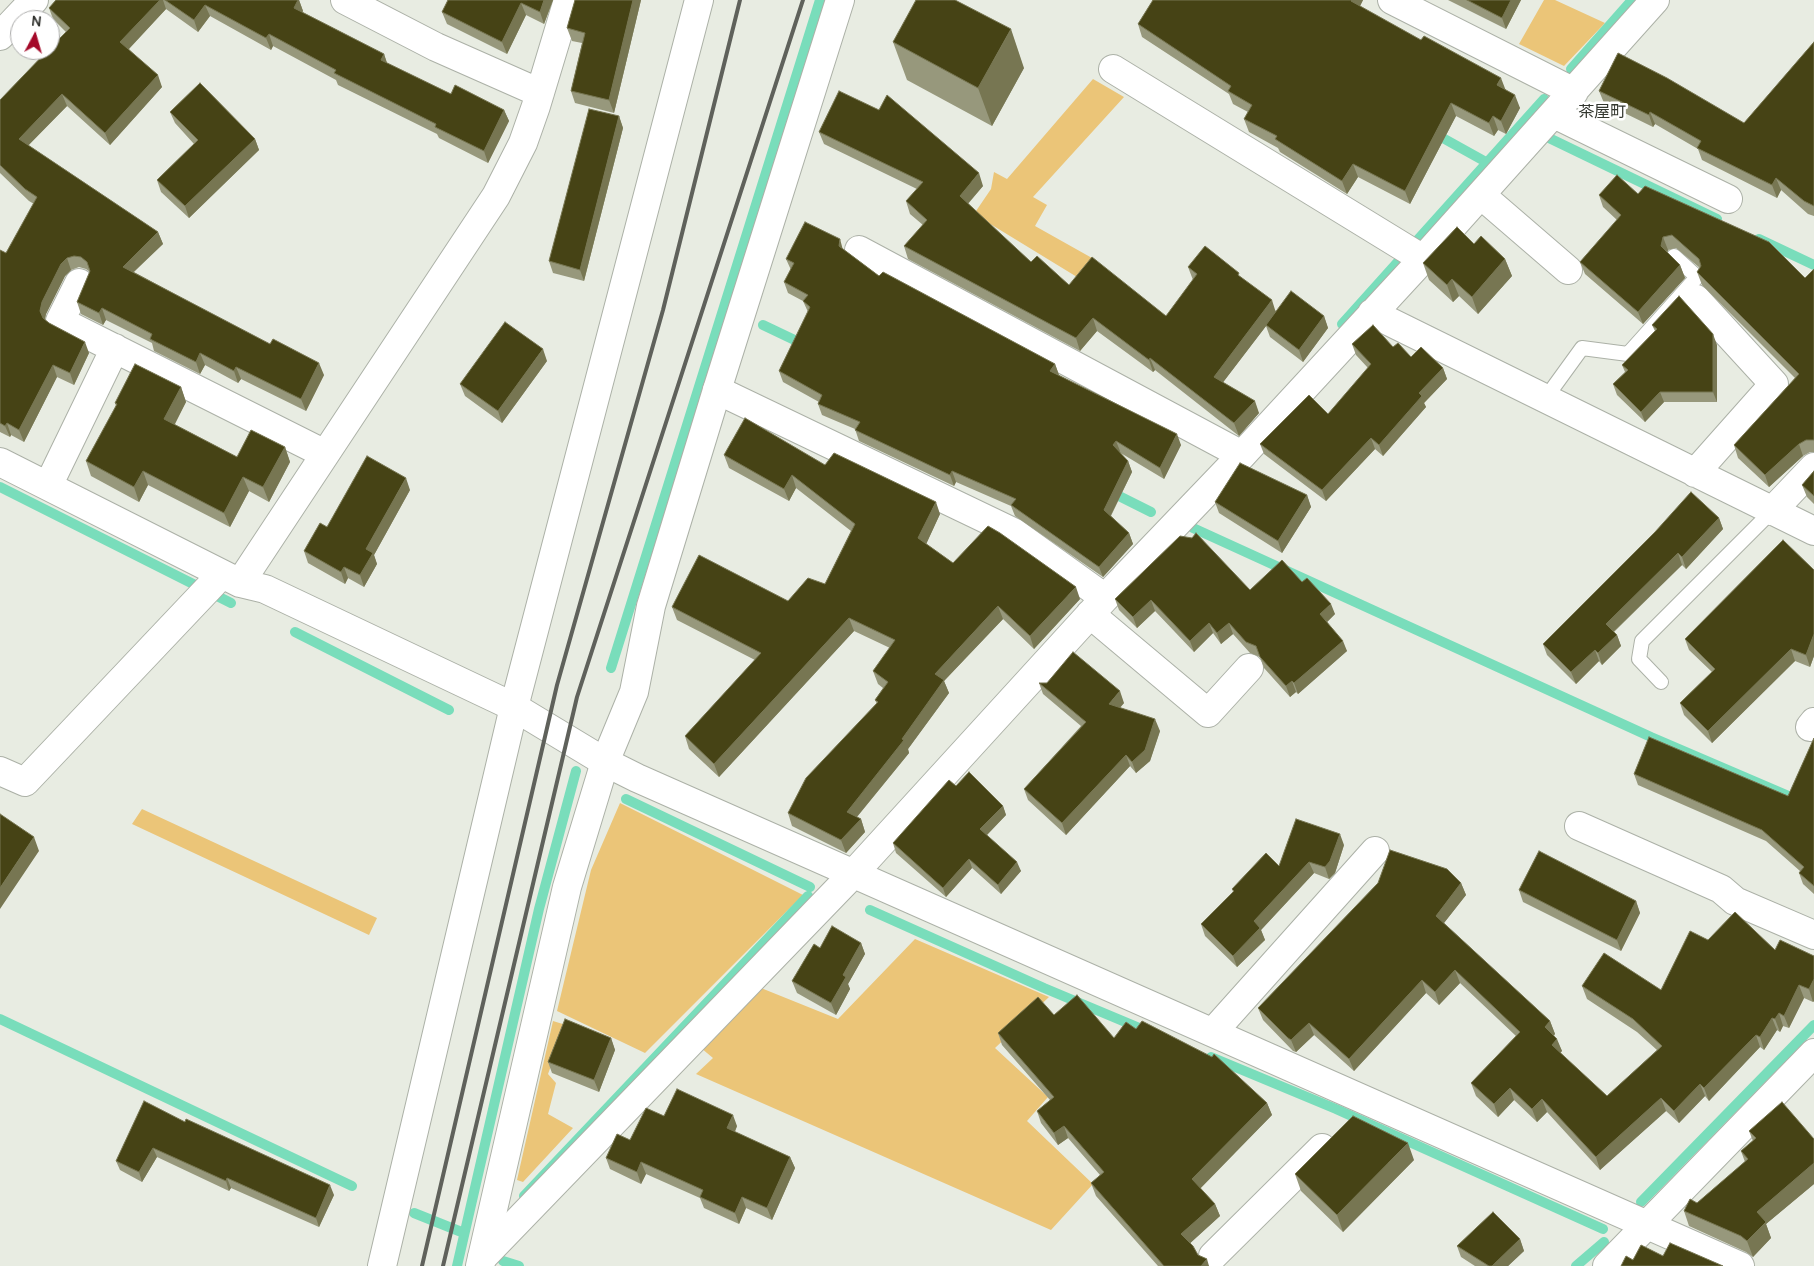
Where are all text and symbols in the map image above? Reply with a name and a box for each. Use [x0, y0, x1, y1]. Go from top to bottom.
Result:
north arrow [10, 10, 60, 60]
text: N [31, 11, 43, 31]
district label: 茶屋町 [1578, 103, 1626, 123]

